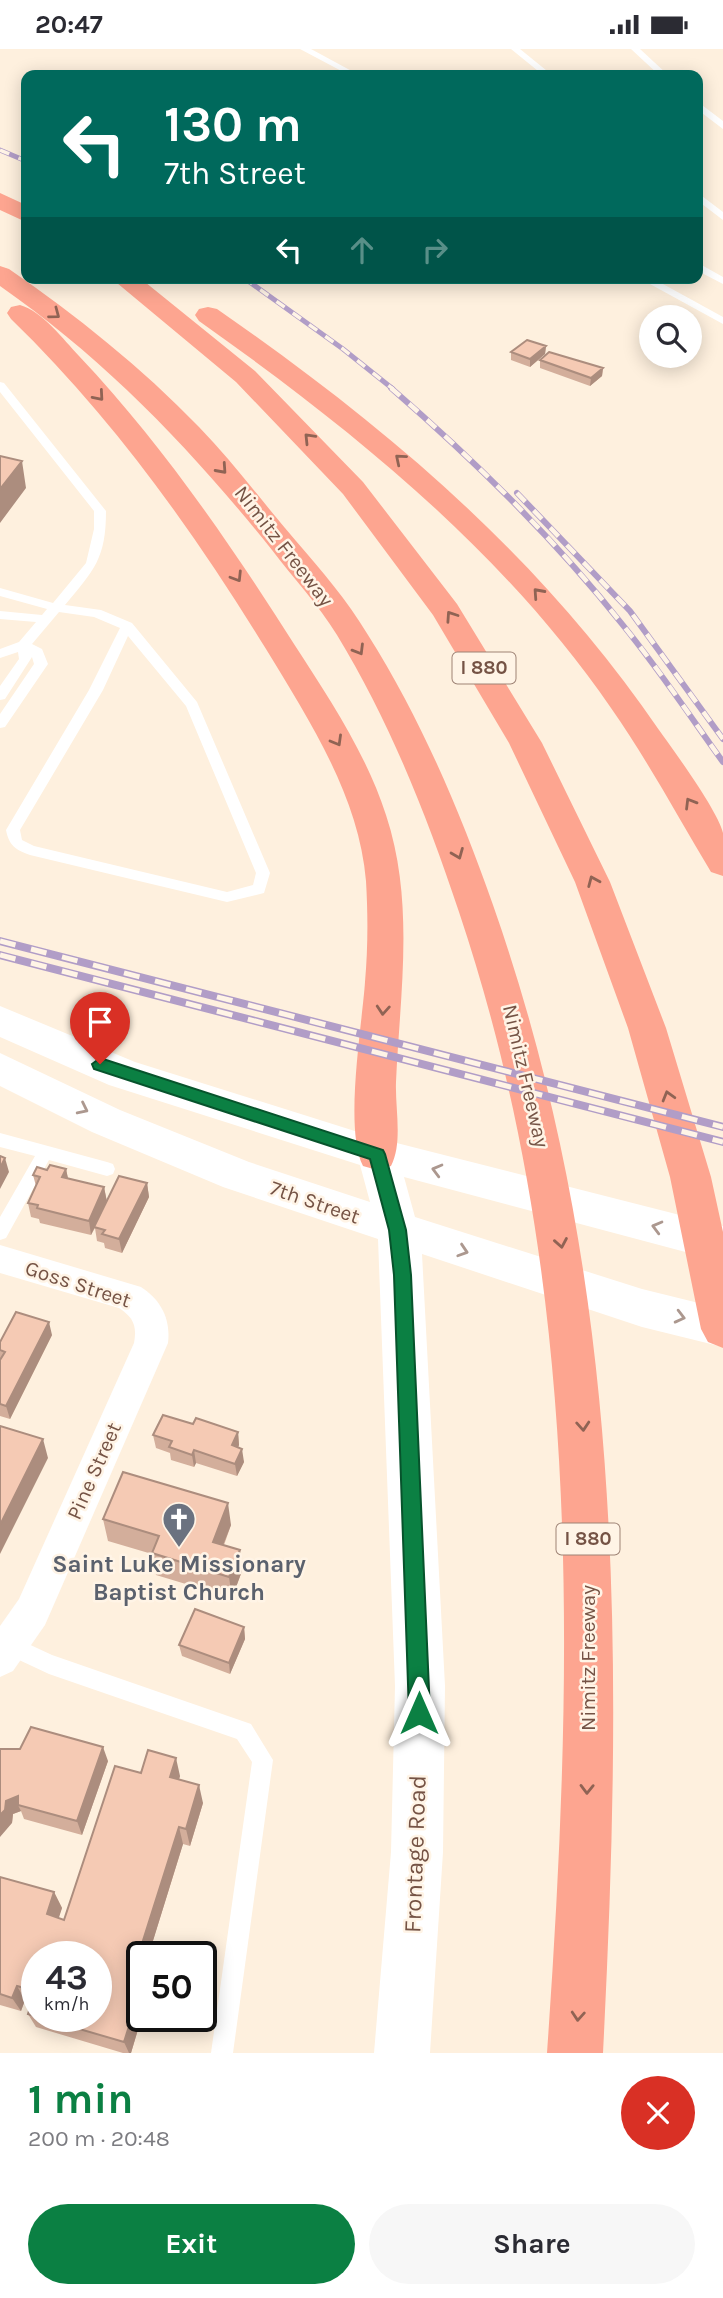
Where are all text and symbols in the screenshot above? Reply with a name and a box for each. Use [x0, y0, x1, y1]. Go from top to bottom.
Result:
text: 20:47 [35, 9, 103, 40]
text: 130 m [164, 96, 302, 153]
icon: left [49, 98, 140, 189]
text: 7th Street [164, 155, 306, 192]
icon: left [270, 231, 308, 269]
icon: ahead [343, 231, 381, 269]
icon: right [416, 231, 454, 269]
map controls [639, 305, 702, 368]
button: search [639, 305, 702, 368]
one-way arrow [48, 306, 60, 319]
one-way arrow [91, 388, 103, 401]
one-way arrow [305, 434, 318, 447]
one-way arrow [395, 455, 408, 467]
one-way arrow [213, 461, 226, 474]
street label: Nimitz Freeway [230, 481, 339, 611]
one-way arrow [228, 569, 241, 582]
one-way arrow [534, 588, 546, 601]
one-way arrow [447, 611, 460, 624]
one-way arrow [350, 642, 363, 655]
road number: I 880 [452, 653, 516, 683]
one-way arrow [329, 734, 342, 747]
one-way arrow [685, 798, 698, 811]
one-way arrow [450, 847, 464, 859]
one-way arrow [587, 876, 601, 888]
pin [70, 992, 130, 1064]
street label: Nimitz Freeway [498, 1002, 554, 1150]
icon: arrive [81, 1003, 119, 1041]
one-way arrow [375, 1005, 390, 1016]
one-way arrow [662, 1090, 676, 1102]
one-way arrow [76, 1101, 88, 1115]
one-way arrow [431, 1164, 443, 1178]
street label: 7th Street [267, 1176, 363, 1229]
one-way arrow [651, 1221, 663, 1235]
one-way arrow [553, 1237, 568, 1249]
one-way arrow [456, 1243, 468, 1257]
street label: Goss Street [22, 1256, 134, 1312]
one-way arrow [674, 1309, 686, 1323]
street label: Pine Street [62, 1419, 126, 1523]
one-way arrow [575, 1421, 590, 1432]
church icon: Saint Luke Missionary Baptist Church [160, 1500, 198, 1549]
road number: I 880 [556, 1523, 620, 1555]
place label: Saint Luke Missionary Baptist Church [52, 1550, 306, 1606]
street label: Nimitz Freeway [576, 1585, 600, 1731]
position arrow [382, 1676, 456, 1750]
street label: Frontage Road [398, 1775, 432, 1933]
one-way arrow [579, 1784, 595, 1795]
speed limit sign: 50 [126, 1941, 217, 2032]
text: 43 [45, 1957, 88, 1998]
text: km/h [44, 1993, 89, 2015]
one-way arrow [571, 2011, 586, 2022]
text: 1 min [28, 2074, 133, 2124]
button: close [621, 2076, 695, 2150]
text: 200 m · 20:48 [28, 2125, 170, 2152]
button: Exit [28, 2204, 355, 2284]
button: Share [369, 2204, 695, 2284]

